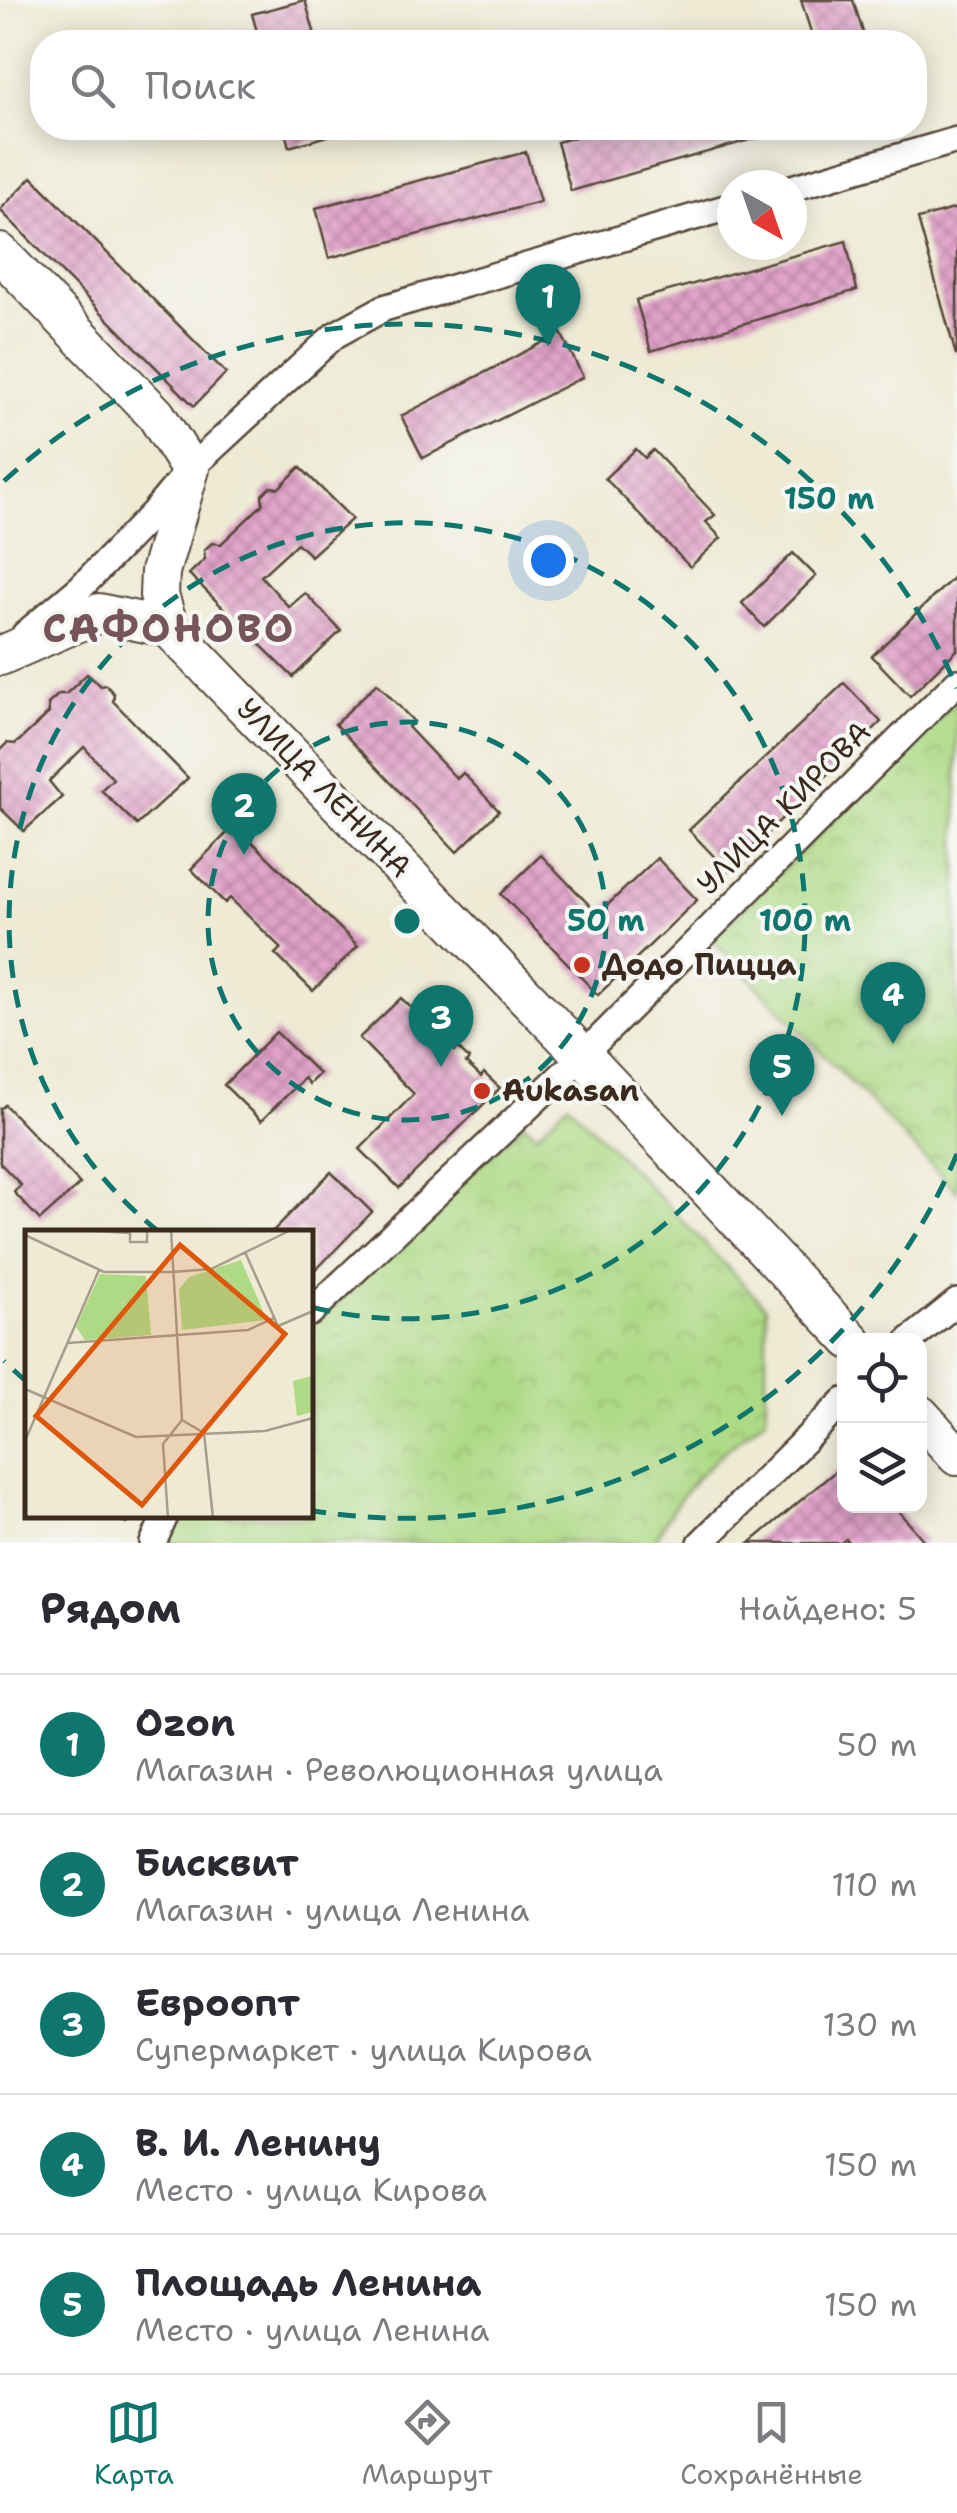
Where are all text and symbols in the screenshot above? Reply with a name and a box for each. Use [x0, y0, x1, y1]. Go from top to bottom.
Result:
search box [30, 30, 927, 140]
icon: search [65, 58, 120, 113]
text: Поиск [145, 60, 256, 111]
north arrow [717, 170, 807, 260]
pin: 1 [516, 264, 580, 346]
text: 150 m [784, 478, 874, 519]
your location [523, 535, 574, 586]
district label: САФОНОВО [42, 601, 296, 655]
street label: УЛИЦА ЛЕНИНА [228, 689, 421, 887]
street label: УЛИЦА КИРОВА [688, 712, 880, 904]
pin: 2 [212, 772, 276, 855]
text: 50 m [567, 900, 645, 941]
text: 100 m [759, 900, 851, 941]
centre of rings [389, 903, 425, 939]
place label: Додо Пицца [602, 944, 797, 985]
marker: Додо Пицца [571, 954, 593, 976]
pin: 4 [860, 962, 926, 1044]
pin: 3 [408, 984, 474, 1067]
pin: 5 [750, 1034, 814, 1116]
place label: Aukasan [502, 1070, 639, 1111]
marker: Aukasan [471, 1080, 493, 1102]
inset map [25, 1230, 312, 1518]
map controls [837, 1333, 927, 1513]
button: locate [837, 1333, 927, 1423]
button: layers [837, 1423, 927, 1513]
text: Рядом [40, 1580, 181, 1636]
text: Найдено: 5 [738, 1587, 917, 1630]
text: Ozon [135, 1697, 235, 1748]
text: 1 [65, 1723, 80, 1766]
text: 50 m [837, 1723, 917, 1766]
text: Магазин · Революционная улица [135, 1748, 663, 1791]
text: Бисквит [135, 1837, 299, 1888]
text: 2 [61, 1863, 84, 1906]
text: 110 m [831, 1863, 917, 1906]
text: Магазин · улица Ленина [135, 1888, 529, 1931]
text: Евроопт [135, 1977, 300, 2028]
text: 3 [61, 2003, 84, 2046]
text: 130 m [822, 2003, 917, 2046]
text: Супермаркет · улица Кирова [135, 2028, 592, 2071]
text: В. И. Ленину [135, 2117, 381, 2168]
text: 4 [61, 2143, 84, 2186]
text: 150 m [824, 2143, 917, 2186]
text: Место · улица Кирова [135, 2168, 487, 2211]
text: Площадь Ленина [135, 2257, 481, 2308]
text: 5 [62, 2283, 83, 2326]
text: 150 m [824, 2283, 917, 2326]
text: Место · улица Ленина [135, 2308, 490, 2351]
tab: Карта [94, 2395, 174, 2493]
tab: Маршрут [362, 2395, 492, 2493]
tab: Сохранённые [680, 2395, 863, 2493]

